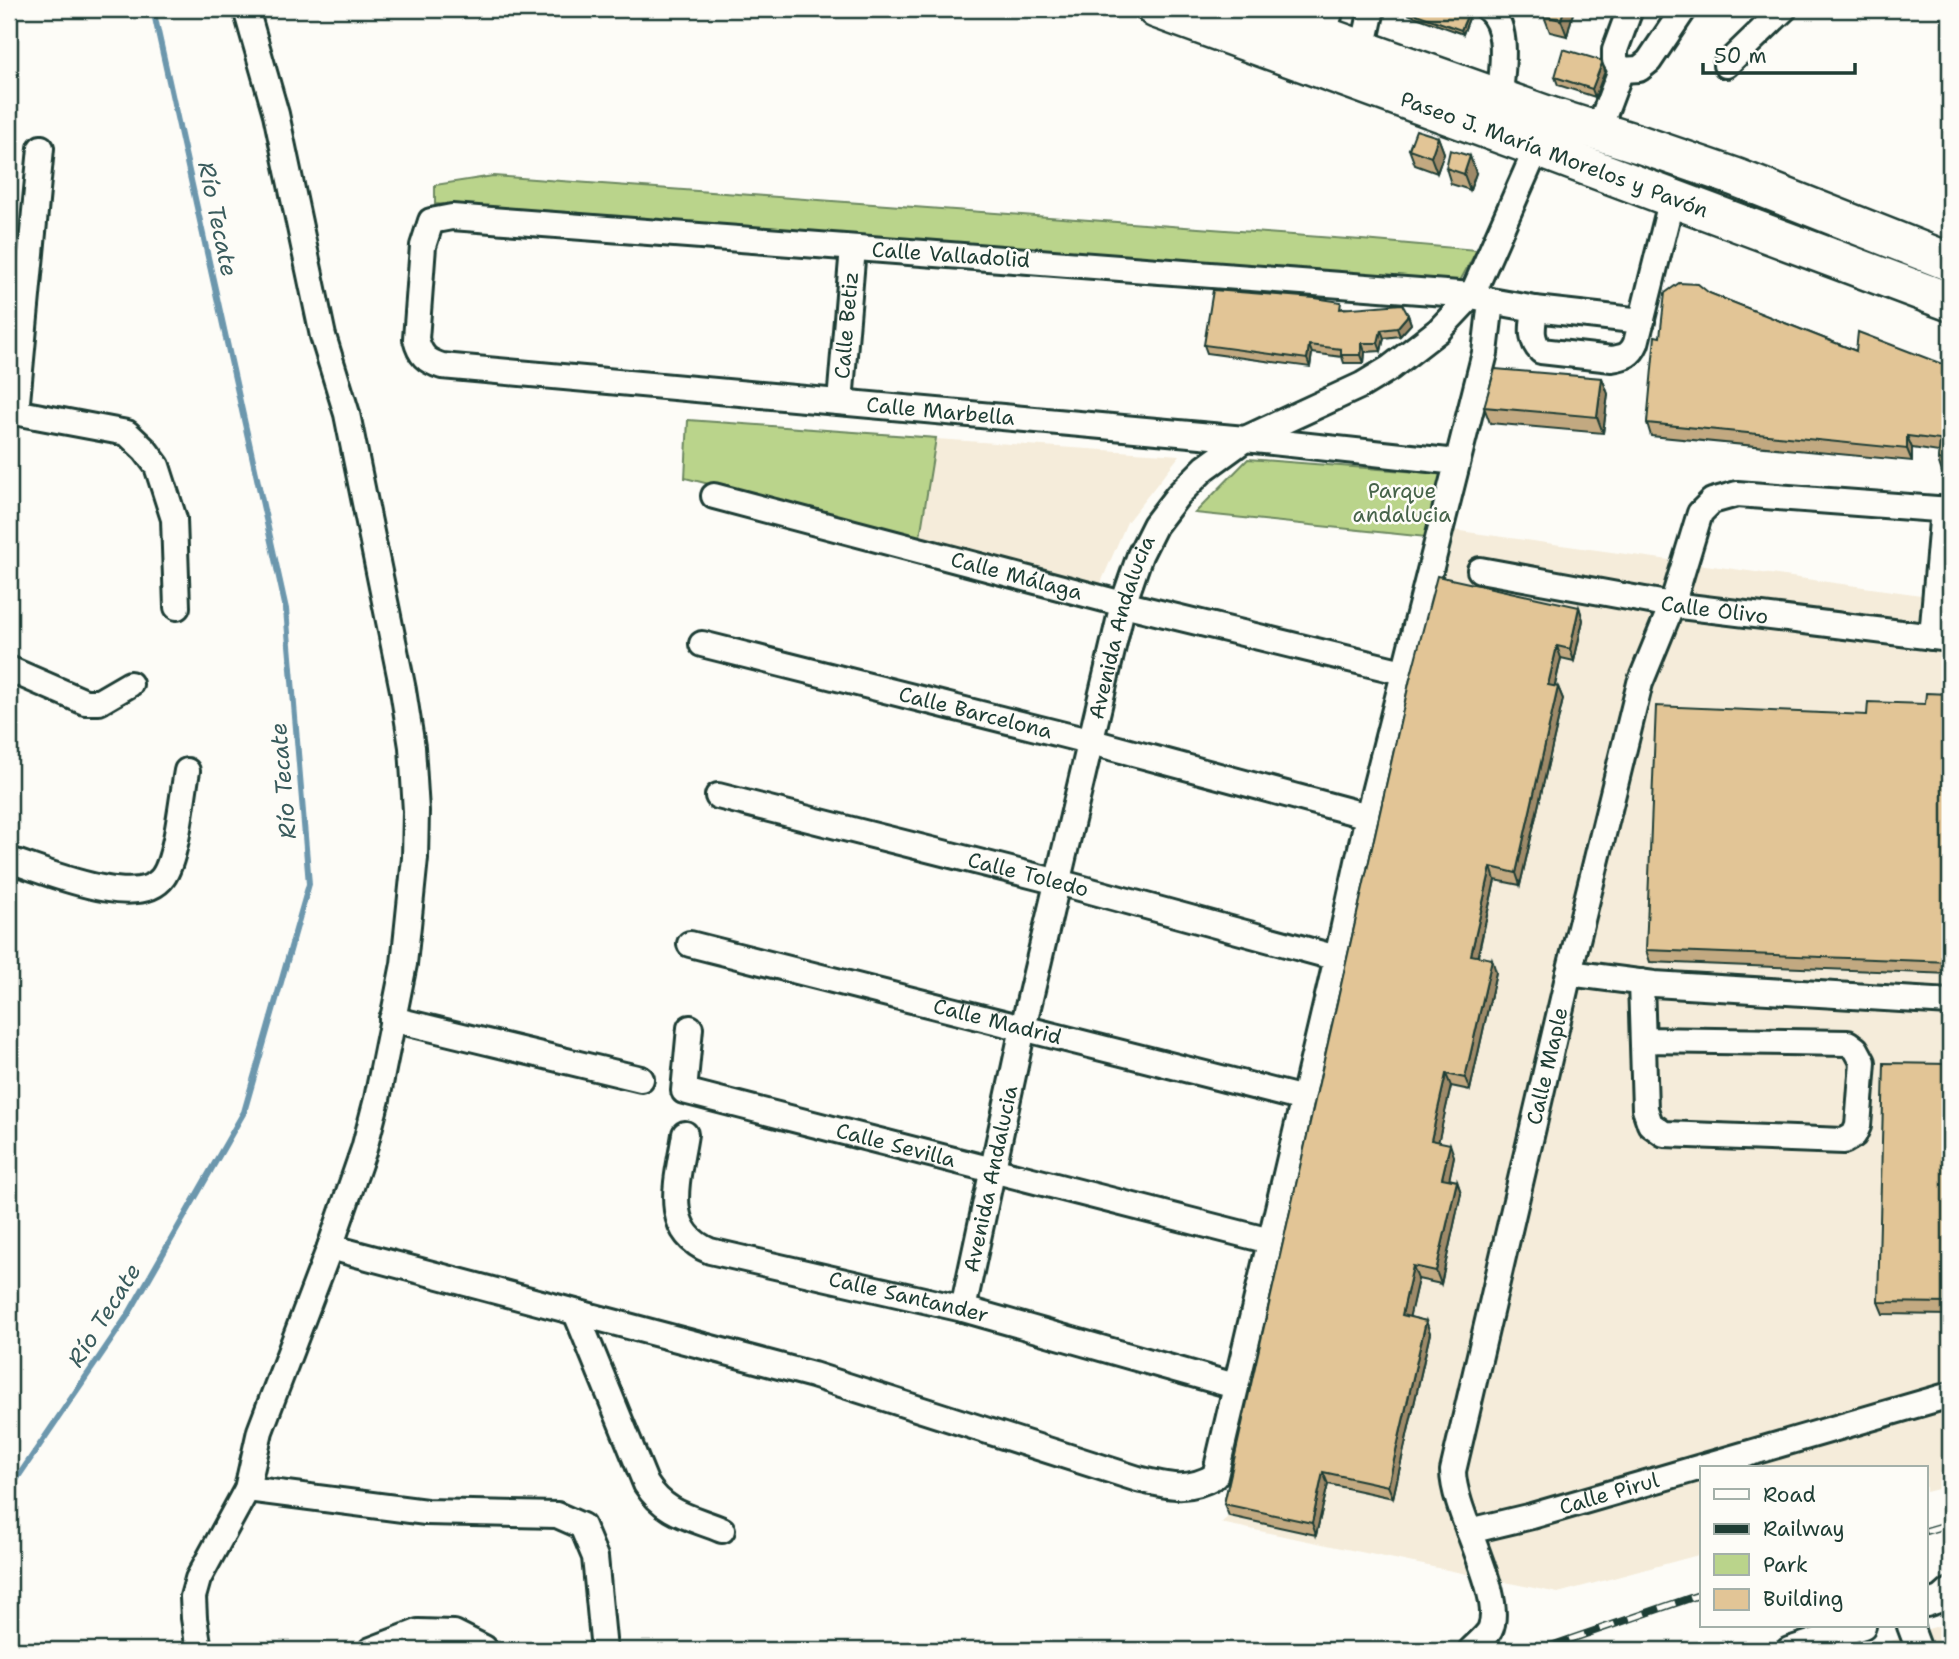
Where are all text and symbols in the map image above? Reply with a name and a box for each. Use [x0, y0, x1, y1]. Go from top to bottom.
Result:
scale bar [1703, 32, 1856, 76]
text: 50 m [1714, 42, 1767, 70]
street label: Paseo J. María Morelos y Pavón [1396, 85, 1712, 224]
water label: Río Tecate [191, 159, 245, 279]
street label: Calle Valladolid [871, 235, 1031, 275]
street label: Calle Betiz [828, 270, 865, 380]
street label: Calle Marbella [865, 391, 1016, 432]
park label: Parque andalucia [1353, 477, 1451, 529]
street label: Avenida Andalucia [1082, 531, 1162, 722]
street label: Calle Málaga [948, 545, 1086, 607]
street label: Calle Olivo [1658, 589, 1770, 631]
street label: Calle Barcelona [896, 680, 1055, 745]
water label: Río Tecate [263, 722, 303, 840]
street label: Calle Toledo [965, 846, 1092, 904]
street label: Calle Madrid [930, 992, 1064, 1051]
street label: Calle Maple [1520, 1004, 1575, 1128]
street label: Avenida Andalucia [957, 1083, 1024, 1275]
street label: Calle Sevilla [833, 1116, 959, 1174]
water label: Río Tecate [60, 1258, 148, 1372]
street label: Calle Santander [826, 1265, 992, 1330]
street label: Calle Pirul [1556, 1466, 1663, 1521]
legend [1700, 1466, 1927, 1628]
text: Road [1763, 1481, 1816, 1509]
text: Railway [1763, 1515, 1845, 1543]
text: Park [1763, 1551, 1808, 1579]
text: Building [1763, 1585, 1843, 1613]

